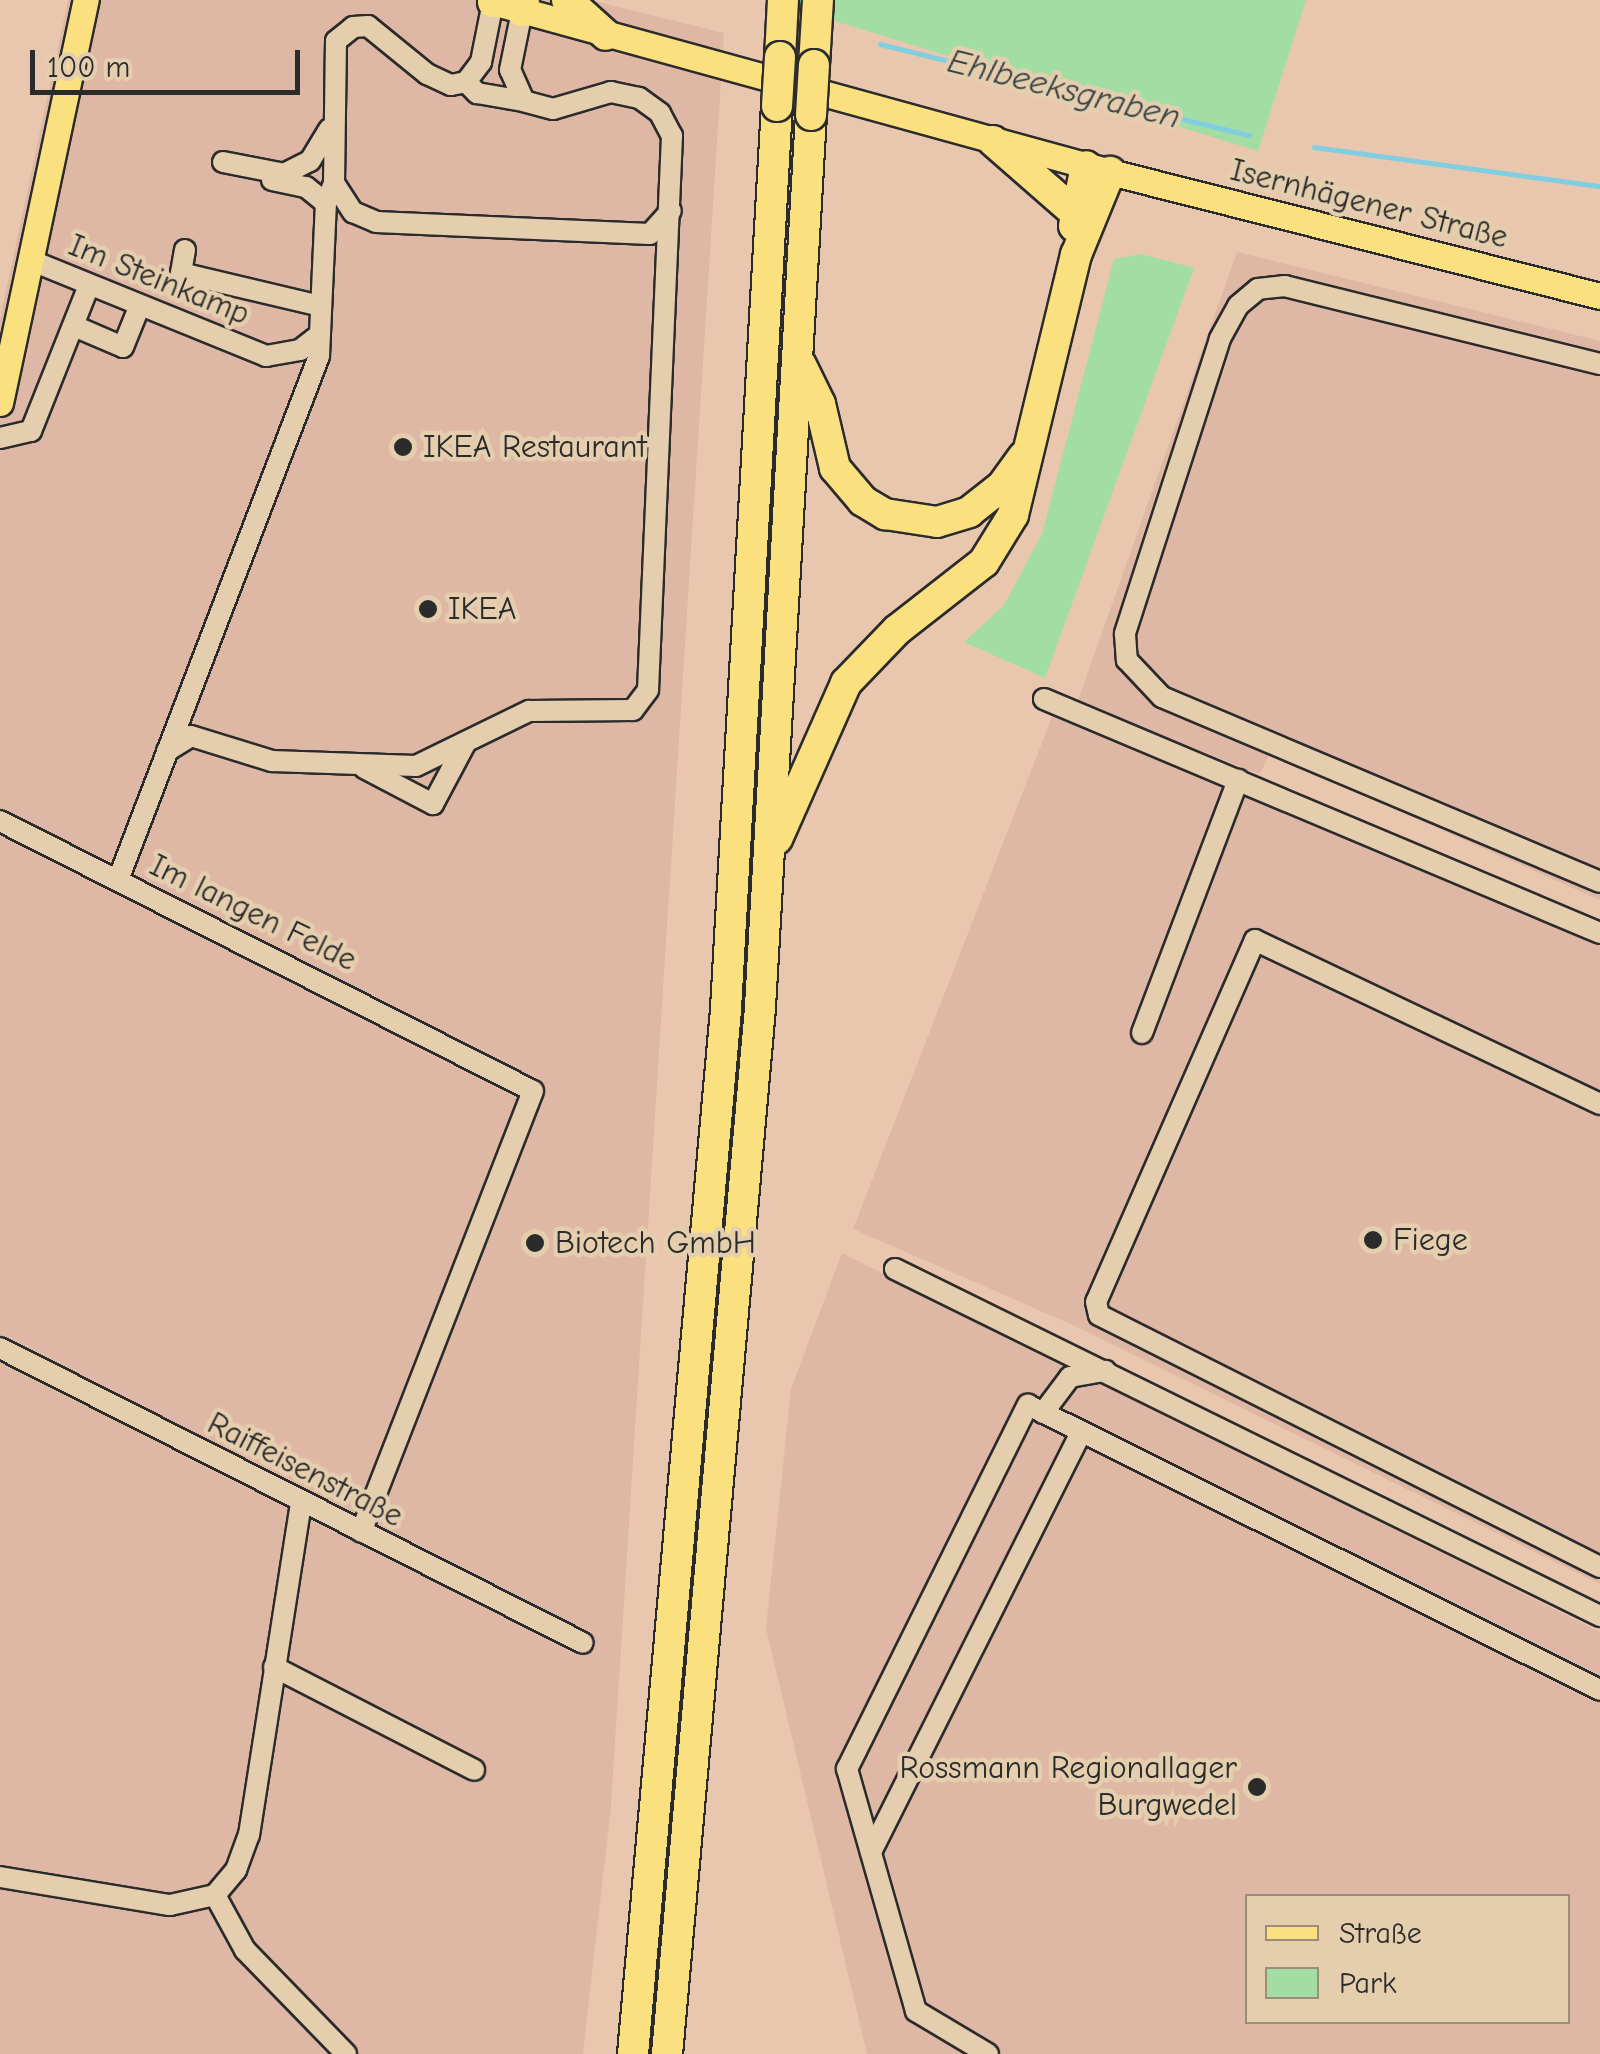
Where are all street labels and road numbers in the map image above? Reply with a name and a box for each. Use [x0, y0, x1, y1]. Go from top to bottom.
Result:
street label: Isernhägener Straße [1226, 151, 1512, 257]
street label: Im Steinkamp [63, 226, 255, 334]
street label: Im langen Felde [143, 846, 363, 980]
street label: Raiffeisenstraße [201, 1404, 409, 1536]

